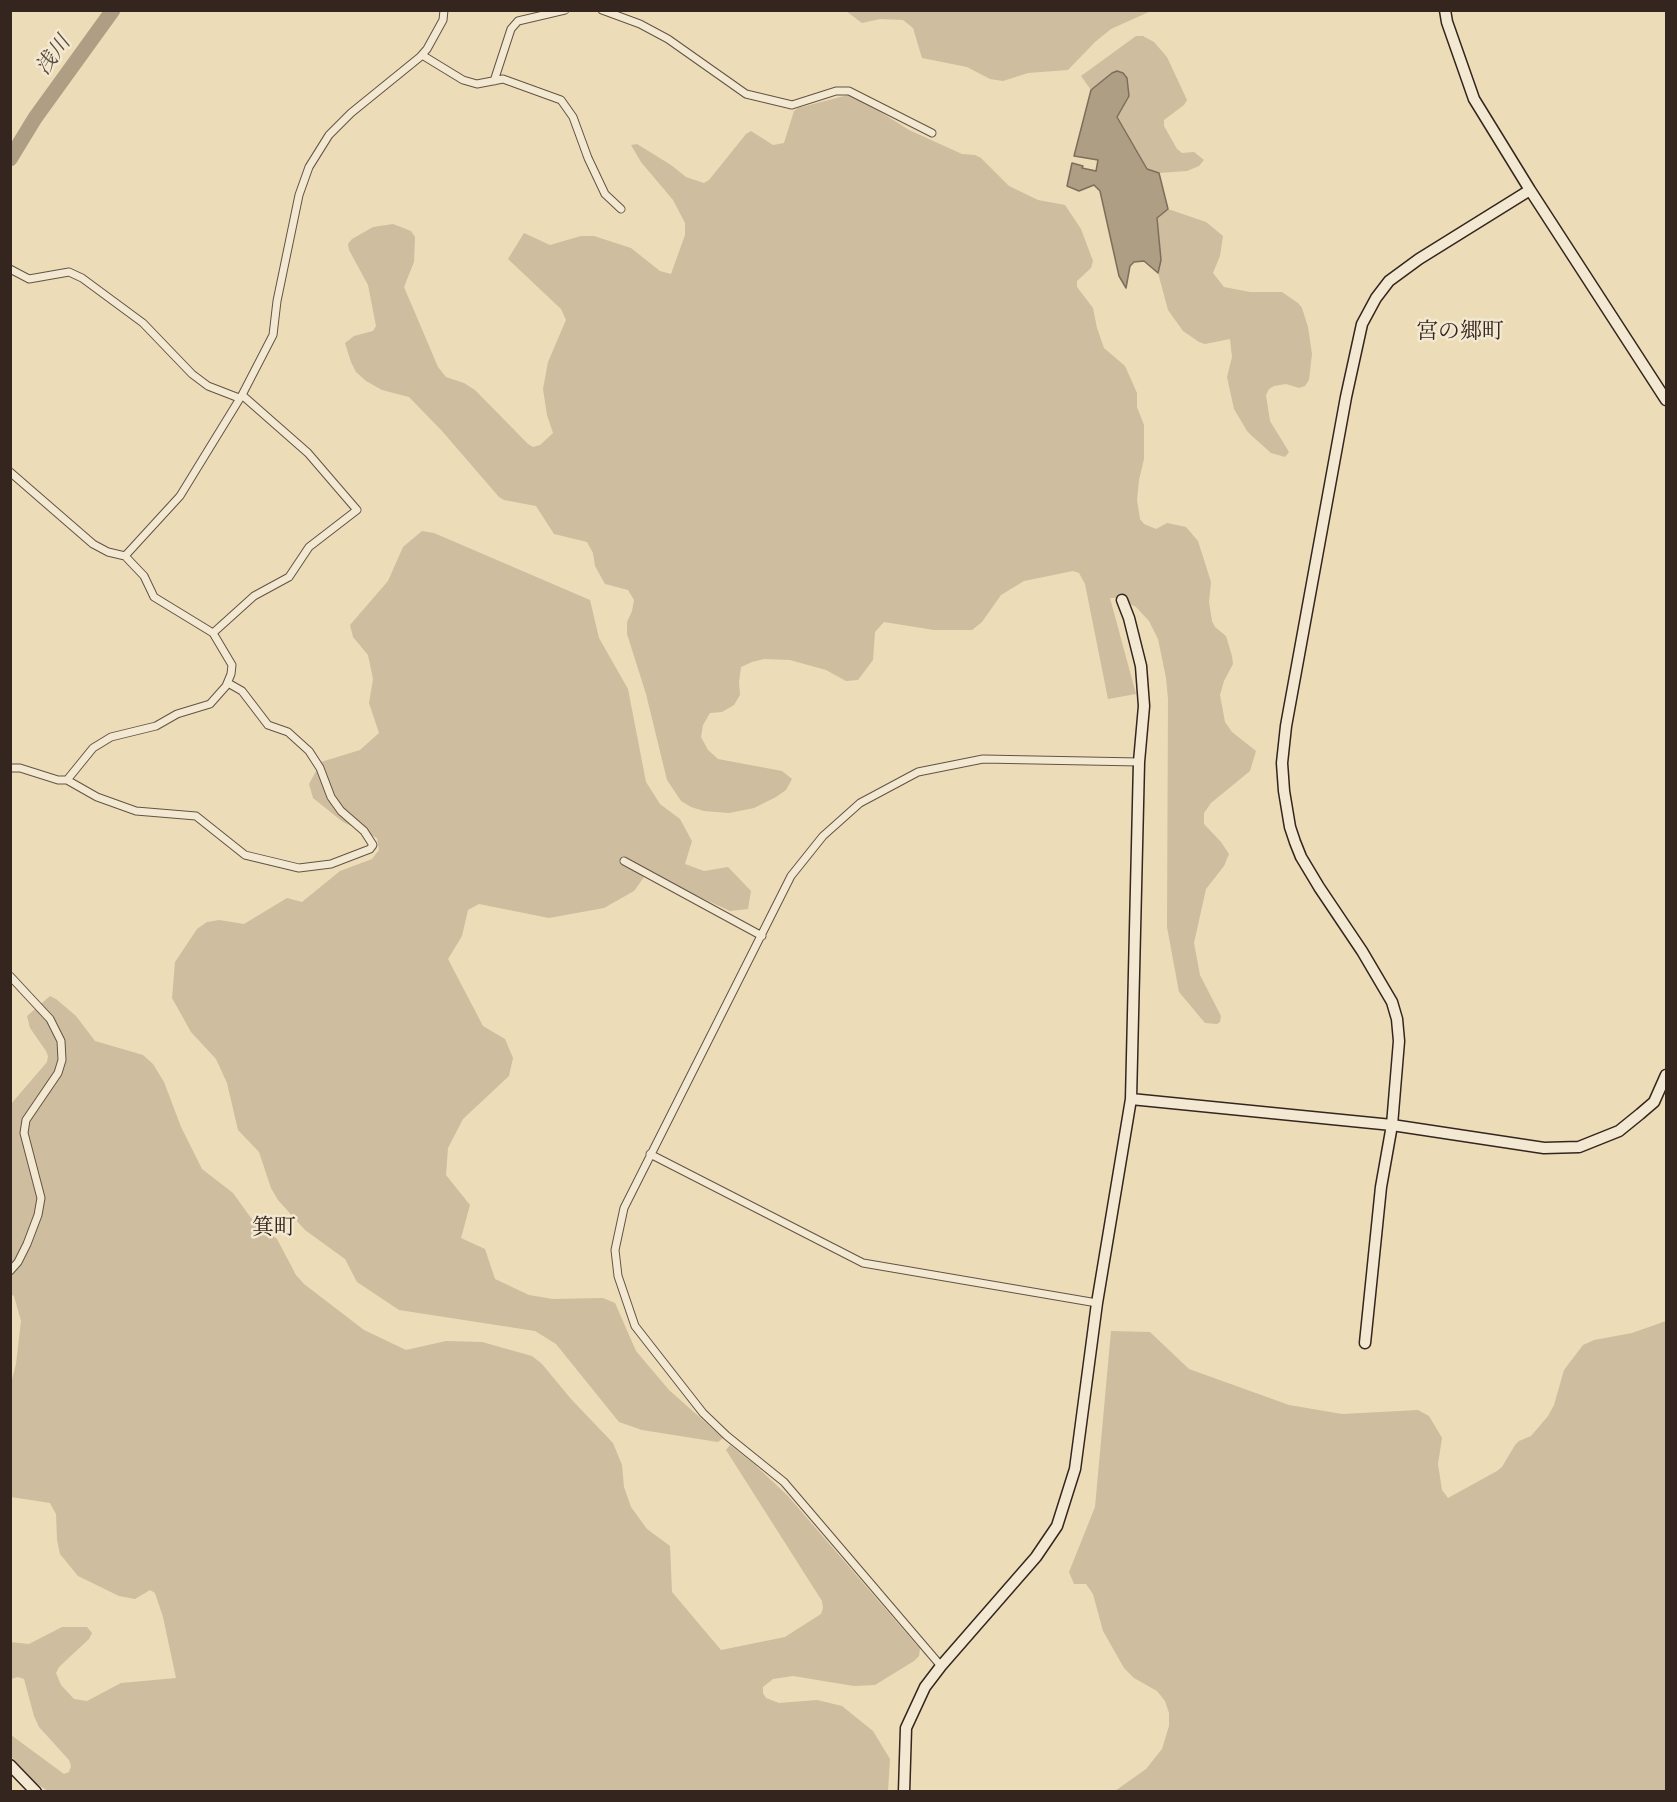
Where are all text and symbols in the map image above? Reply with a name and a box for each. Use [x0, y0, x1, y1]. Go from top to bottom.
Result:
water label: 浅川 [31, 32, 77, 80]
district label: 宮の郷町 [1416, 320, 1504, 346]
district label: 箕町 [252, 1216, 296, 1242]

